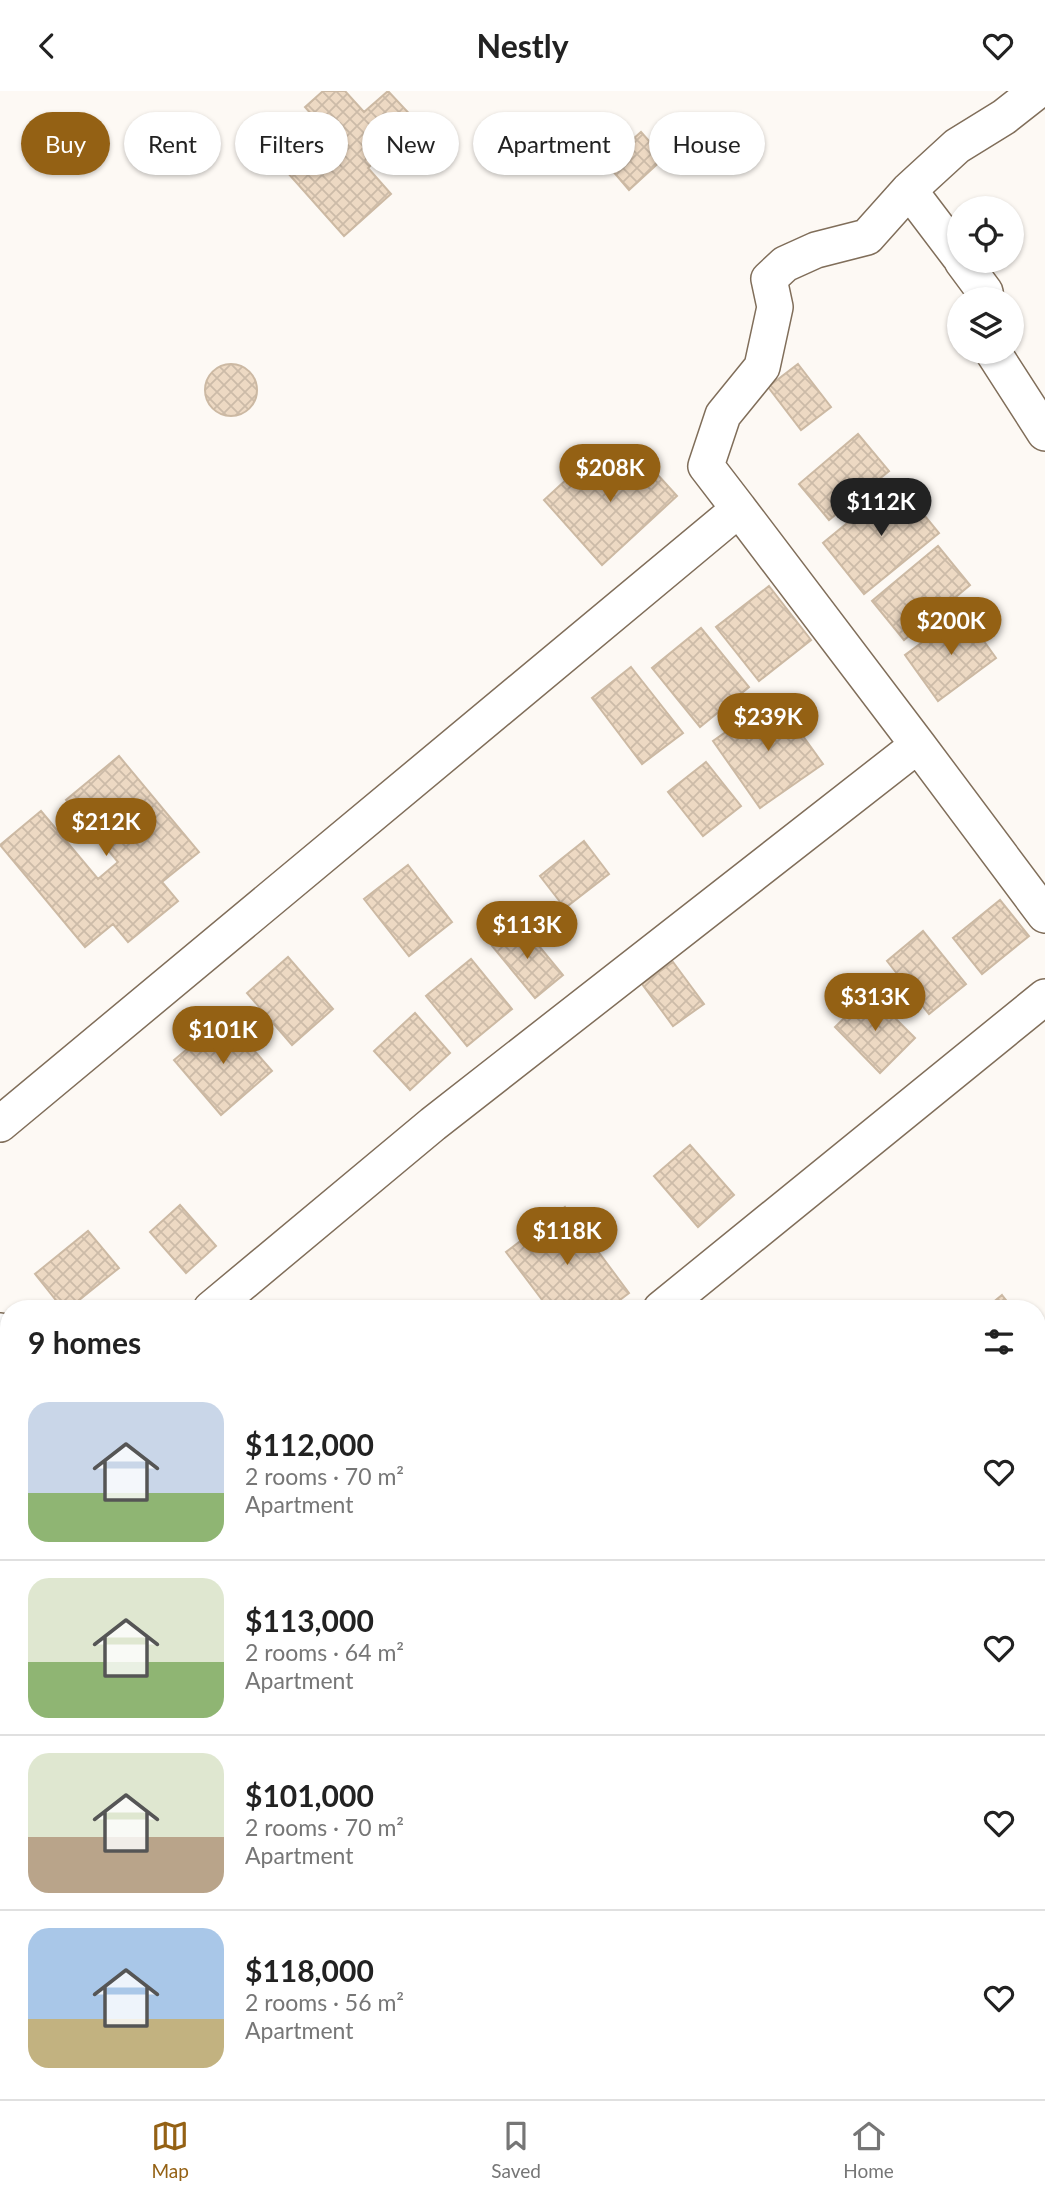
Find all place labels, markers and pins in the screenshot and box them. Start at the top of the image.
pin: $208K [561,445,659,504]
pin: $112K [832,479,930,538]
pin: $200K [902,597,1000,657]
pin: $239K [719,693,817,753]
pin: $212K [57,799,155,858]
pin: $113K [478,901,576,961]
pin: $313K [826,974,924,1033]
pin: $101K [174,1007,272,1066]
pin: $118K [518,1207,616,1267]

